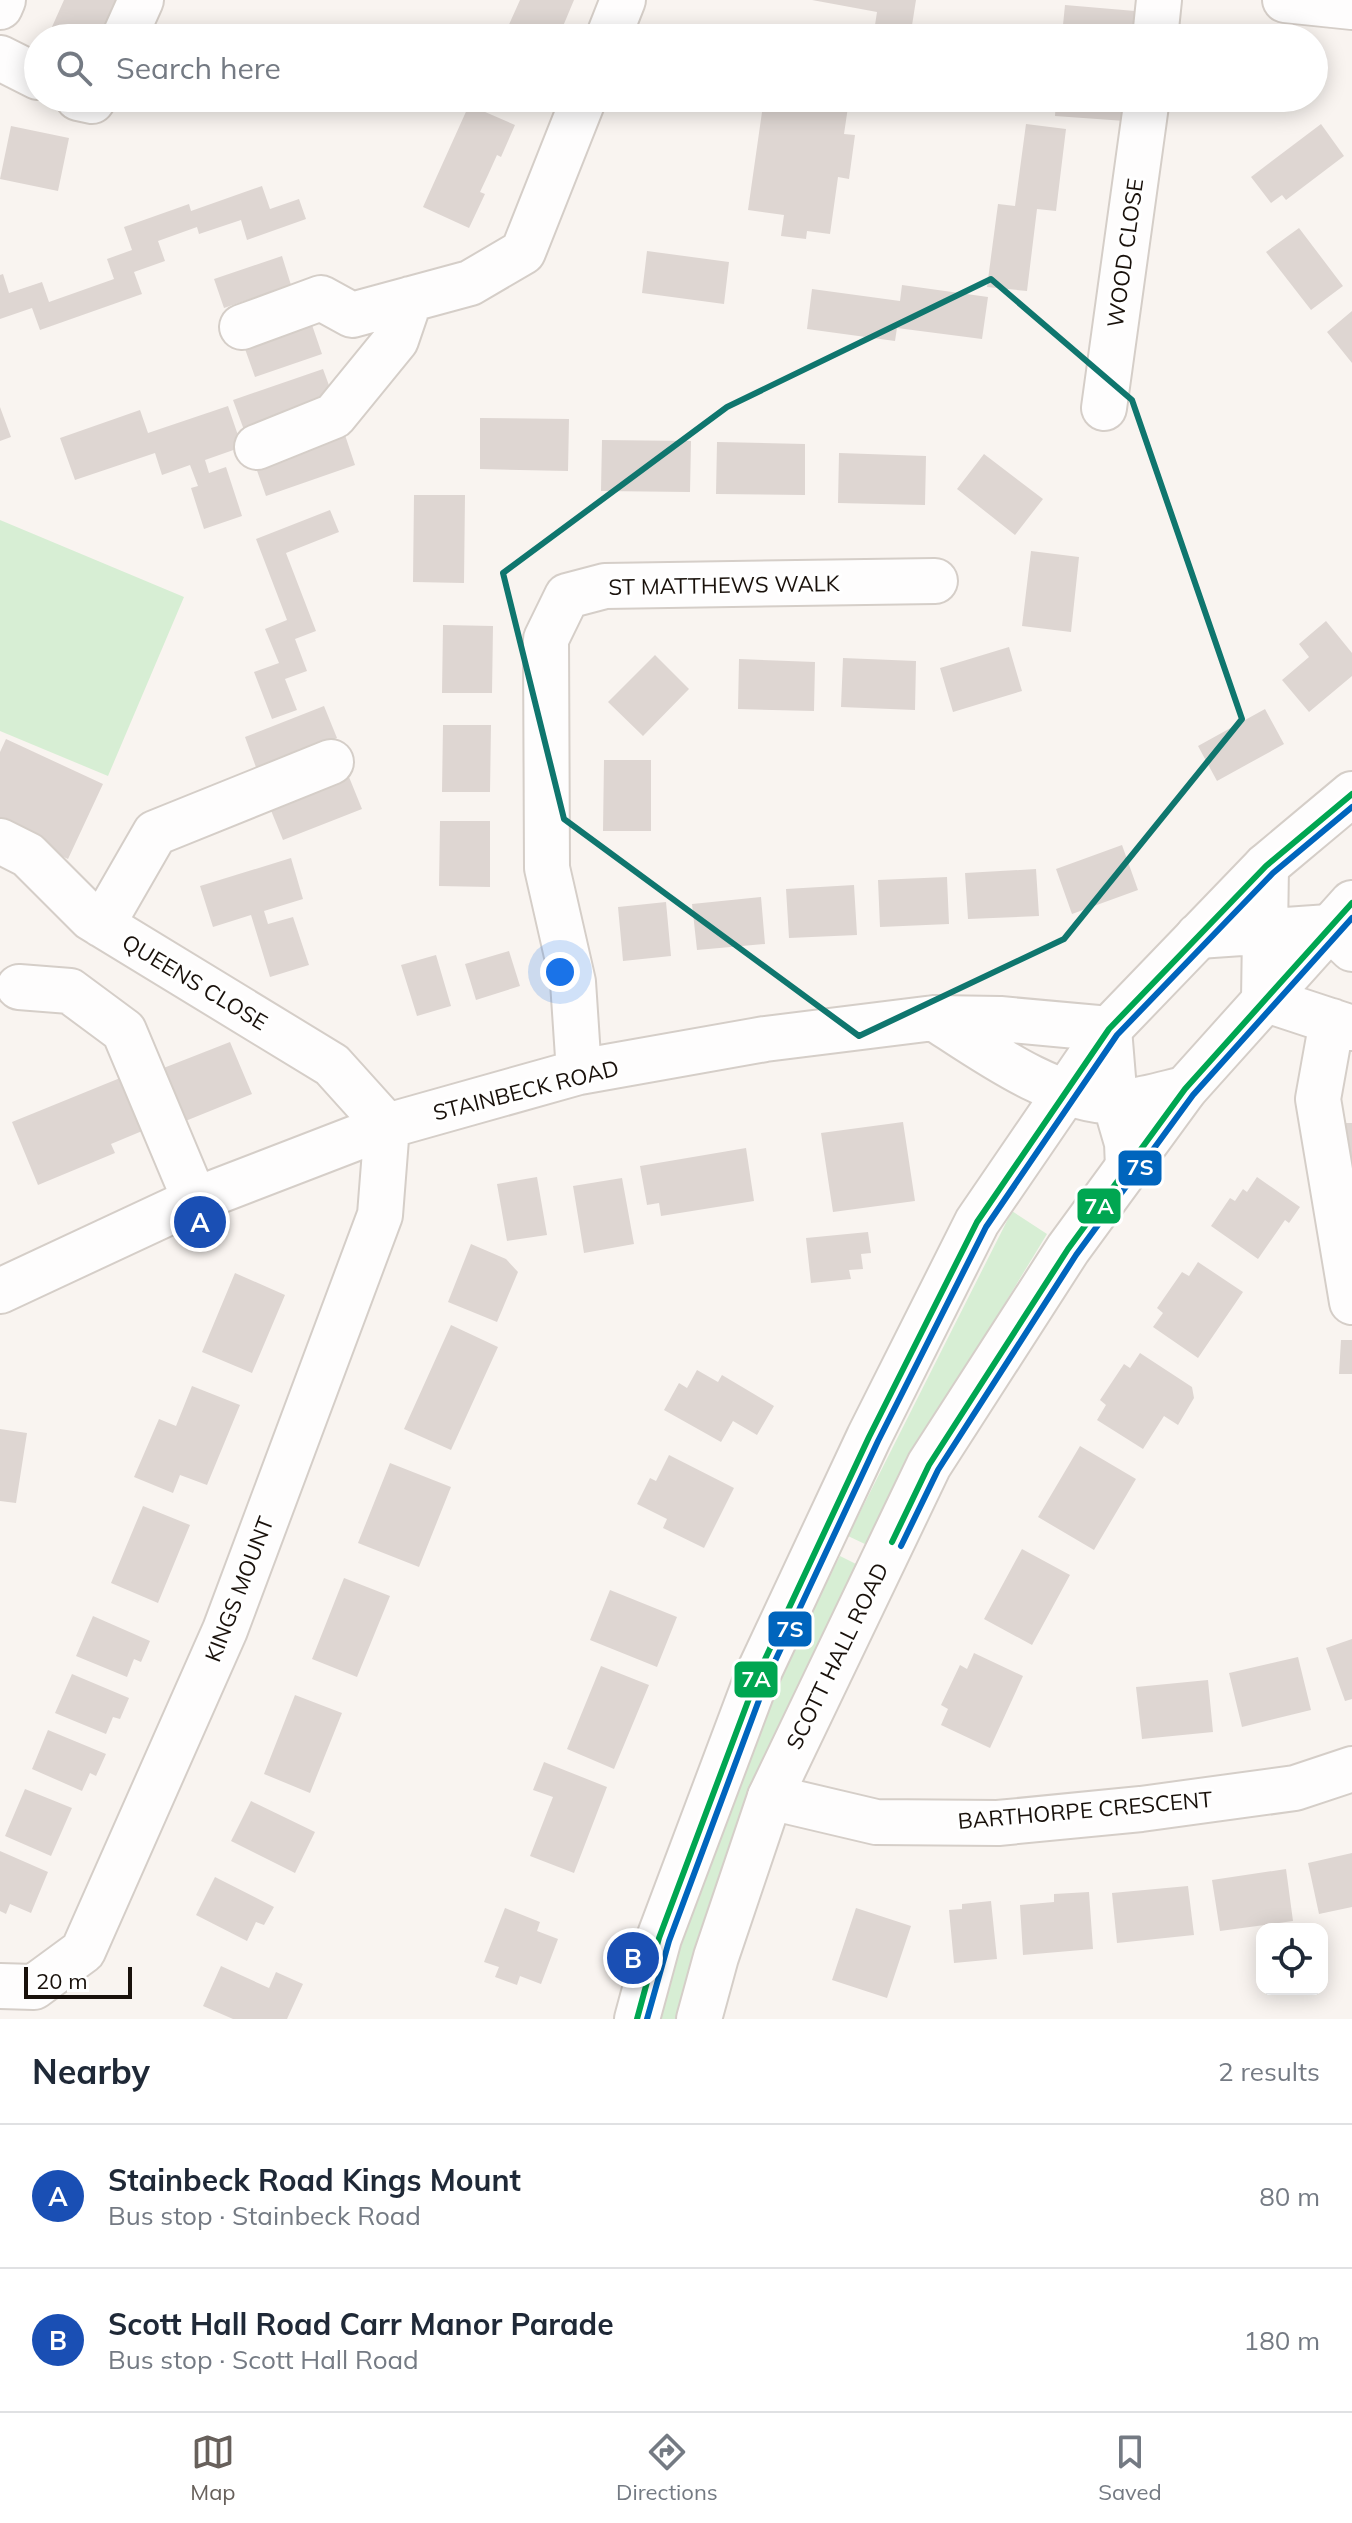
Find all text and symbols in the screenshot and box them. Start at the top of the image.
search box [24,24,1328,112]
icon: search [52,46,96,90]
text: Search here [116,49,281,87]
street label: WOOD CLOSE [1101,177,1149,329]
street label: ST MATTHEWS WALK [608,569,841,601]
street label: QUEENS CLOSE [117,928,273,1036]
your location [540,952,580,992]
street label: STAINBECK ROAD [430,1053,622,1127]
line badge: 7S [1117,1149,1163,1187]
text: 7S [1126,1153,1154,1181]
line badge: 7A [1076,1187,1122,1225]
pin: A [174,1192,226,1252]
text: 7A [1084,1192,1114,1220]
street label: KINGS MOUNT [198,1512,280,1666]
street label: SCOTT HALL ROAD [780,1558,894,1754]
line badge: 7S [767,1610,813,1648]
text: 7S [776,1615,804,1643]
line badge: 7A [733,1660,779,1699]
text: 7A [741,1665,771,1693]
street label: BARTHORPE CRESCENT [957,1785,1213,1835]
map controls [1256,1923,1328,1995]
button: locate [1256,1923,1328,1995]
pin: B [607,1928,659,1988]
scale bar [24,1963,132,1999]
text: 20 m [36,1967,87,1995]
text: Nearby [32,2050,150,2093]
text: 2 results [1218,2055,1320,2088]
text: Stainbeck Road Kings Mount [108,2161,521,2199]
text: A [48,2180,68,2213]
text: 80 m [1259,2180,1320,2213]
text: Bus stop · Stainbeck Road [108,2199,421,2232]
text: Scott Hall Road Carr Manor Parade [108,2305,614,2343]
text: B [49,2324,67,2357]
text: 180 m [1244,2324,1320,2357]
text: Bus stop · Scott Hall Road [108,2343,419,2376]
tab: Map [190,2430,236,2506]
tab: Directions [616,2430,718,2506]
tab: Saved [1098,2430,1162,2506]

